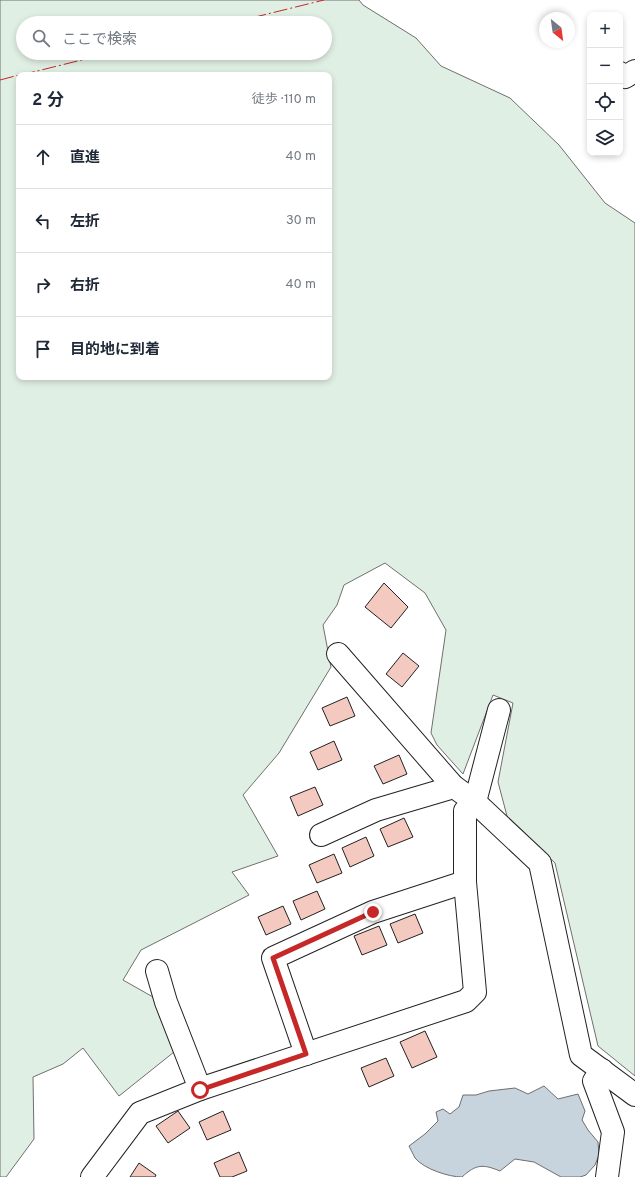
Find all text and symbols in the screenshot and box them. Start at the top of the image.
north arrow [539,12,575,48]
map controls [587,12,623,156]
button: + [587,12,623,48]
search box [16,16,332,60]
icon: search [30,27,52,49]
text: ここで検索 [62,31,137,50]
button: − [587,48,623,84]
button: locate [587,84,623,120]
text: 2 分 [32,90,64,112]
text: 徒歩 · 110 m [252,92,316,108]
button: layers [587,120,623,156]
icon: ahead [32,146,54,168]
text: 直進 [70,149,100,168]
text: 40 m [286,149,316,165]
icon: left [32,210,54,232]
text: 左折 [70,213,100,232]
text: 30 m [286,213,316,229]
icon: right [32,274,54,296]
text: 右折 [70,277,100,296]
text: 40 m [286,277,316,293]
icon: arrive [32,338,54,360]
text: 目的地に到着 [70,341,160,360]
route end [364,903,382,921]
route start [191,1081,209,1099]

